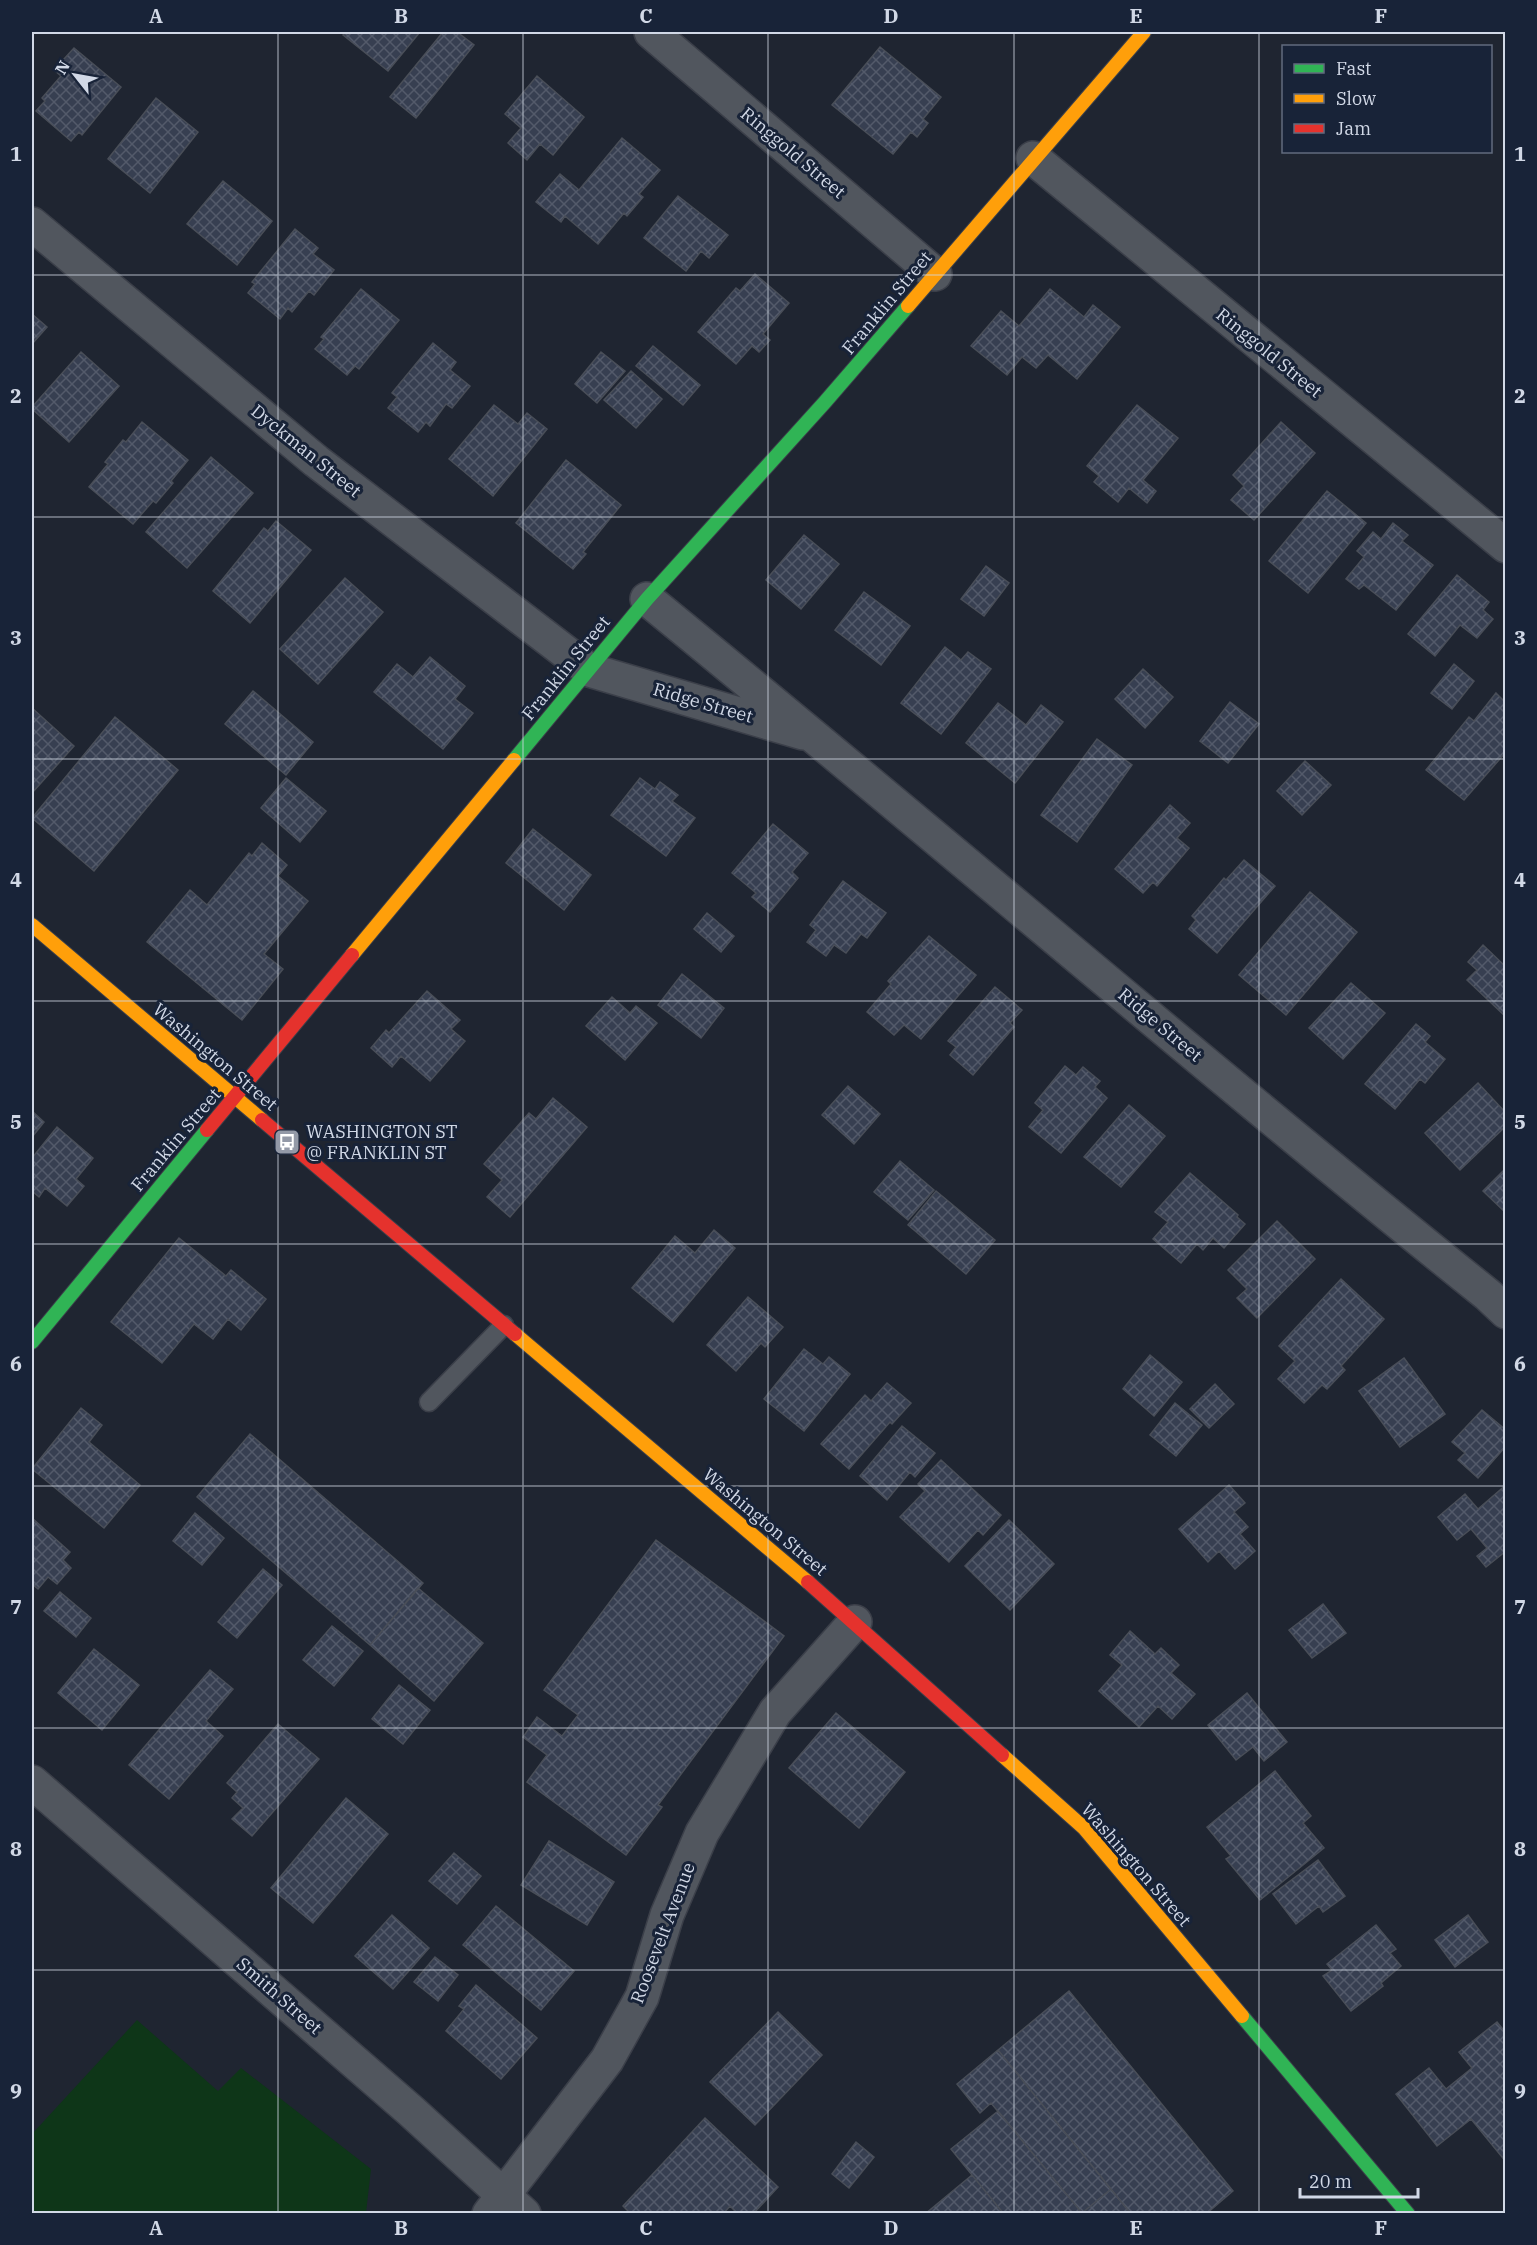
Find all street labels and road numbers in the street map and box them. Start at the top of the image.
street label: Ringgold Street [736,102,851,203]
street label: Franklin Street [837,246,937,359]
street label: Ringgold Street [1212,303,1327,402]
street label: Dyckman Street [247,399,366,502]
street label: Franklin Street [516,611,615,725]
street label: Ridge Street [651,677,756,728]
street label: Ridge Street [1114,983,1207,1066]
street label: Washington Street [148,998,282,1116]
street label: Franklin Street [126,1083,226,1196]
street label: Washington Street [698,1463,832,1581]
street label: Washington Street [1077,1798,1196,1931]
street label: Roosevelt Avenue [625,1859,700,2007]
street label: Smith Street [232,1952,327,2039]

